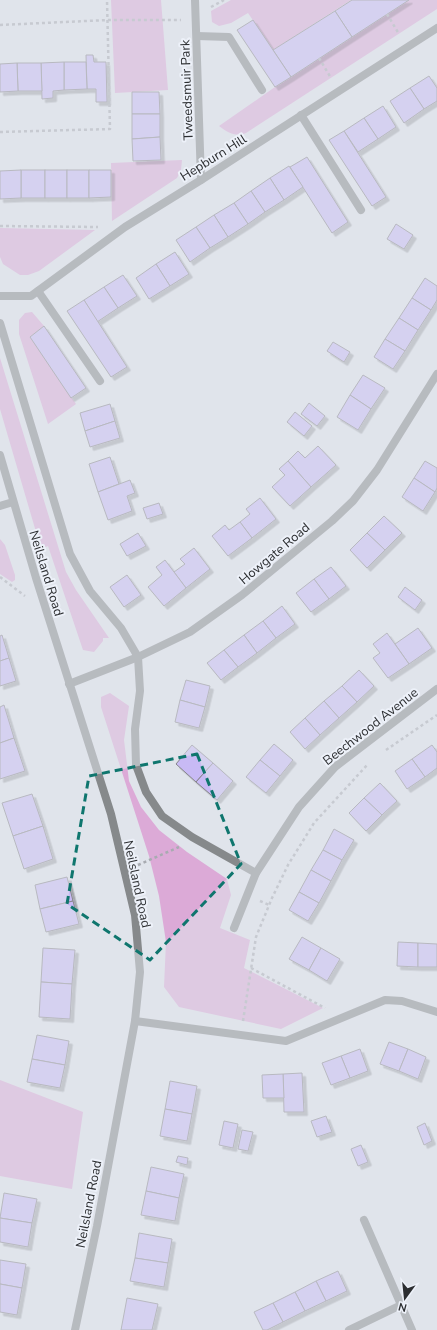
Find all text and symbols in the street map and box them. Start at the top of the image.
street label: Tweedsmuir Park [176,39,198,141]
street label: Hepburn Hill [177,130,250,185]
street label: Howgate Road [235,519,314,589]
street label: Neilsland Road [24,528,68,618]
street label: Beechwood Avenue [319,684,422,770]
street label: Neilsland Road [119,839,155,930]
street label: Neilsland Road [72,1159,106,1250]
north arrow [385,1278,425,1318]
text: N [397,1299,408,1315]

